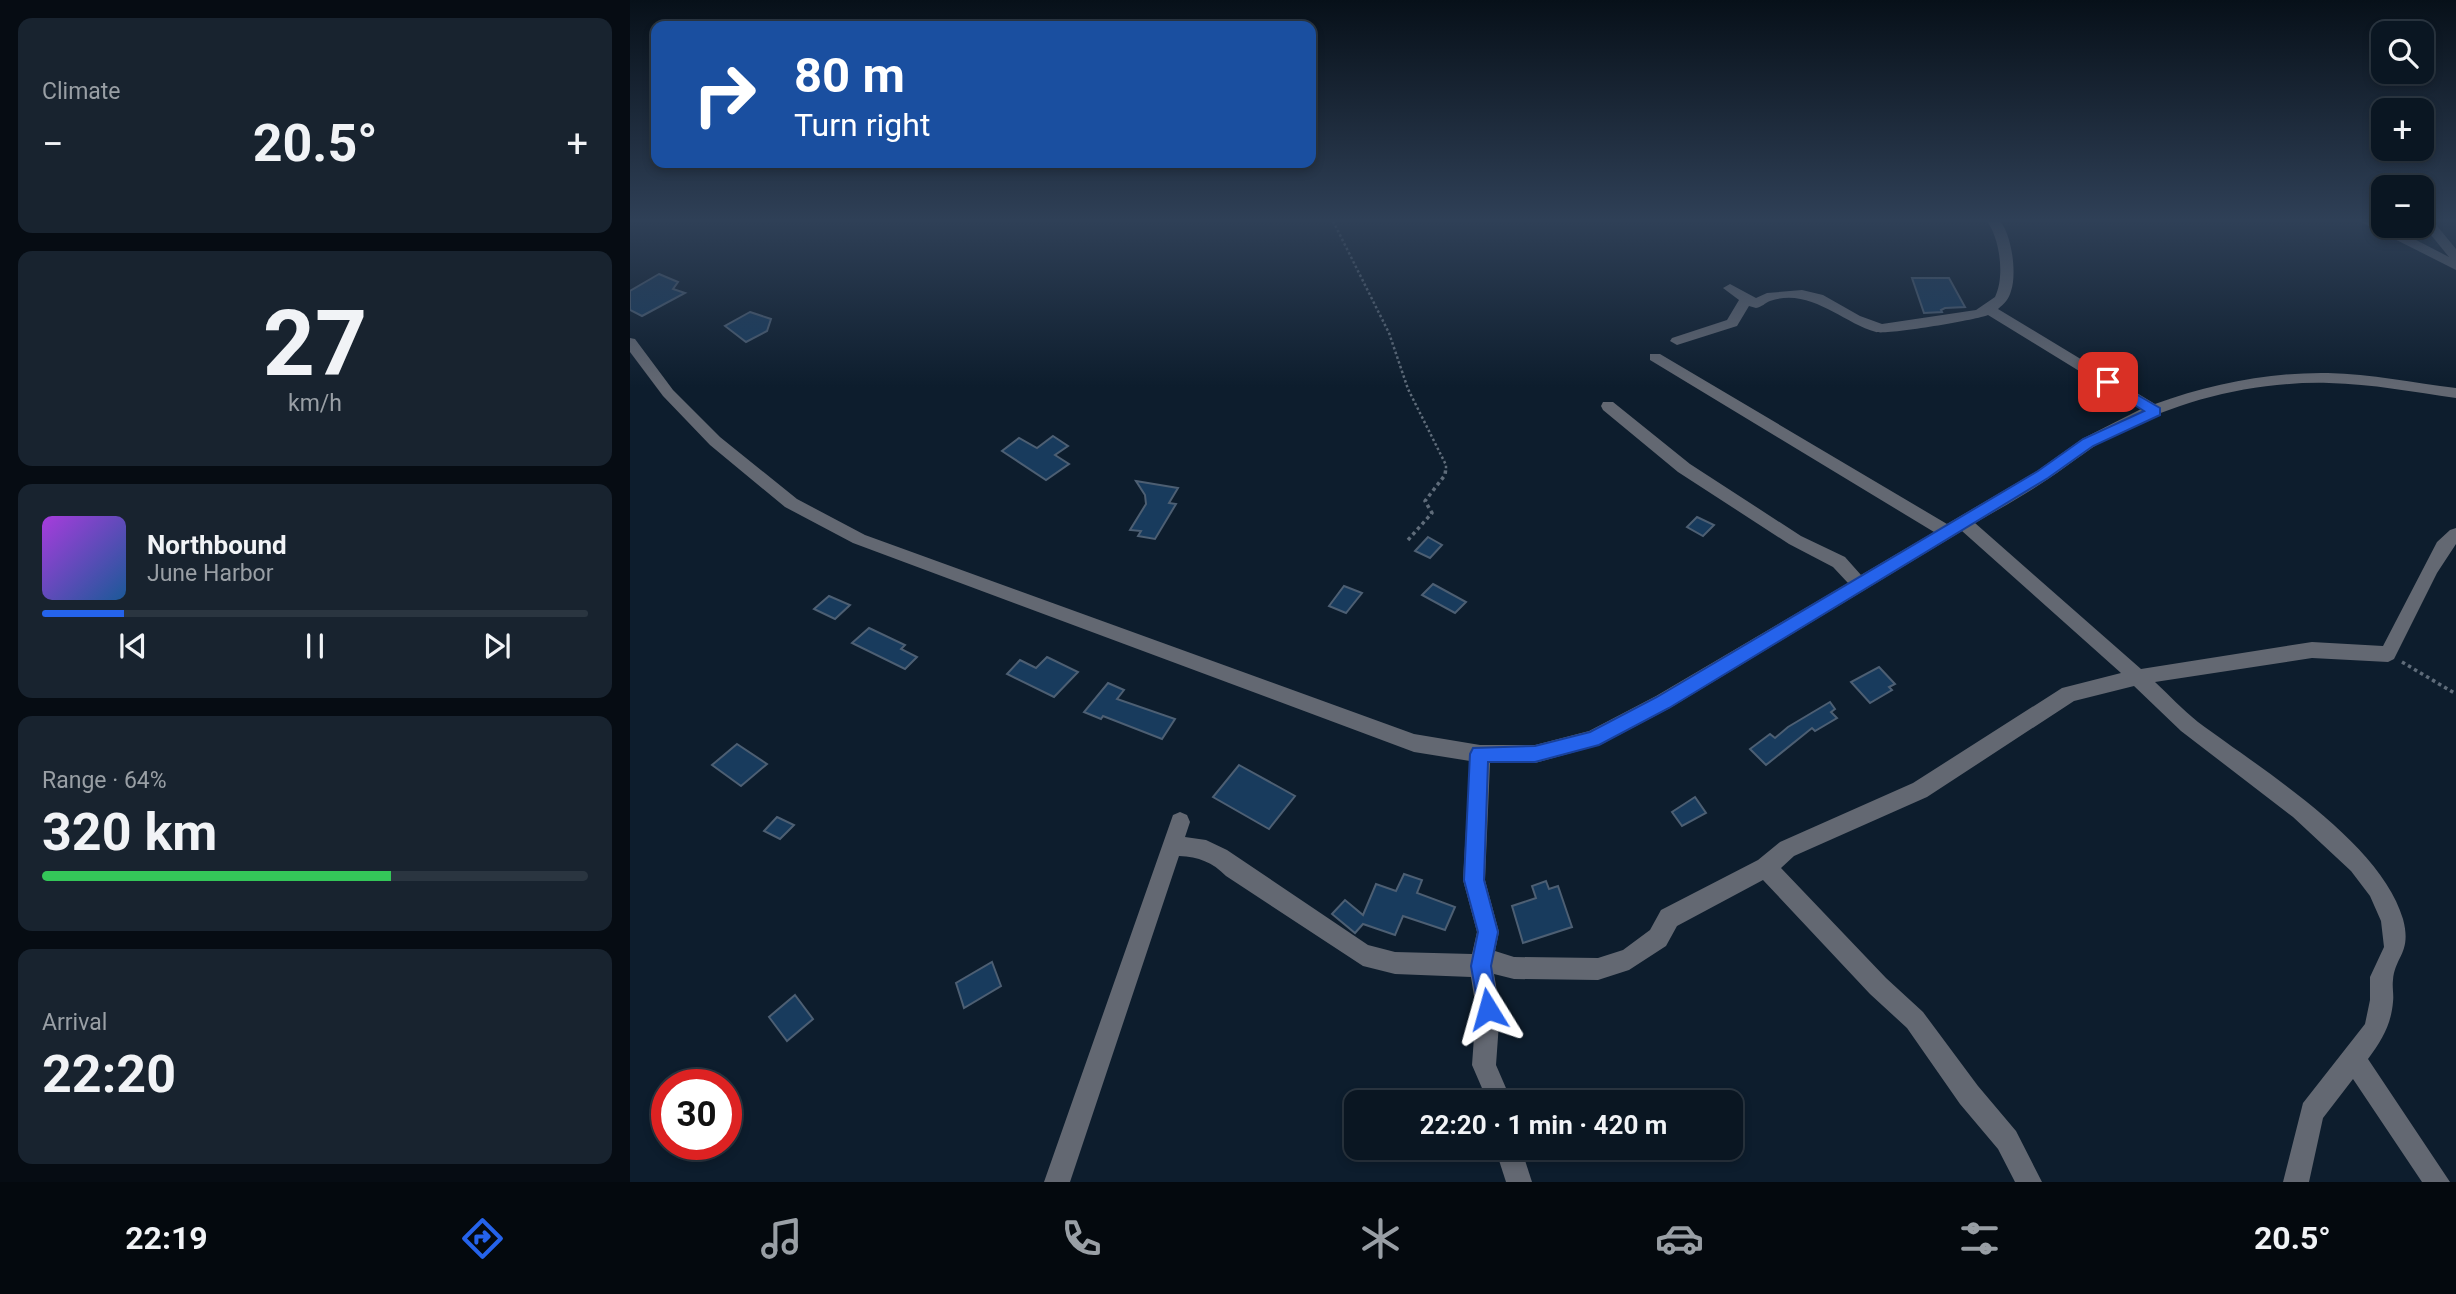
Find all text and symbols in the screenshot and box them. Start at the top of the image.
map controls [2371,21,2434,238]
button: search [2371,21,2434,84]
text: 80 m [794,47,905,104]
icon: right [679,49,770,140]
text: Climate [42,78,121,105]
button: + [2371,98,2434,161]
text: Turn right [794,106,930,144]
text: 20.5° [253,113,378,174]
text: − [42,122,64,166]
text: + [566,122,588,166]
button: − [2371,175,2434,238]
text: 27 [263,291,367,397]
pin [2078,352,2138,412]
icon: arrive [2089,363,2127,401]
text: km/h [288,390,342,417]
text: Northbound [147,530,287,560]
text: June Harbor [147,560,274,587]
icon: previous [114,627,152,665]
icon: pause [296,627,334,665]
icon: next [478,627,516,665]
text: Range · 64% [42,767,167,794]
text: 320 km [42,802,217,863]
position arrow [1451,972,1525,1046]
text: Arrival [42,1009,107,1036]
text: 22:20 [42,1044,176,1105]
speed limit sign: 30 [651,1069,742,1160]
text: 22:20 · 1 min · 420 m [1420,1110,1667,1140]
icon: directions [458,1214,507,1263]
icon: music [757,1214,806,1263]
icon: phone [1057,1214,1106,1263]
icon: climate [1356,1214,1405,1263]
icon: car [1655,1214,1704,1263]
icon: filters [1955,1214,2004,1263]
text: 22:19 [125,1219,208,1257]
text: 20.5° [2254,1219,2331,1257]

